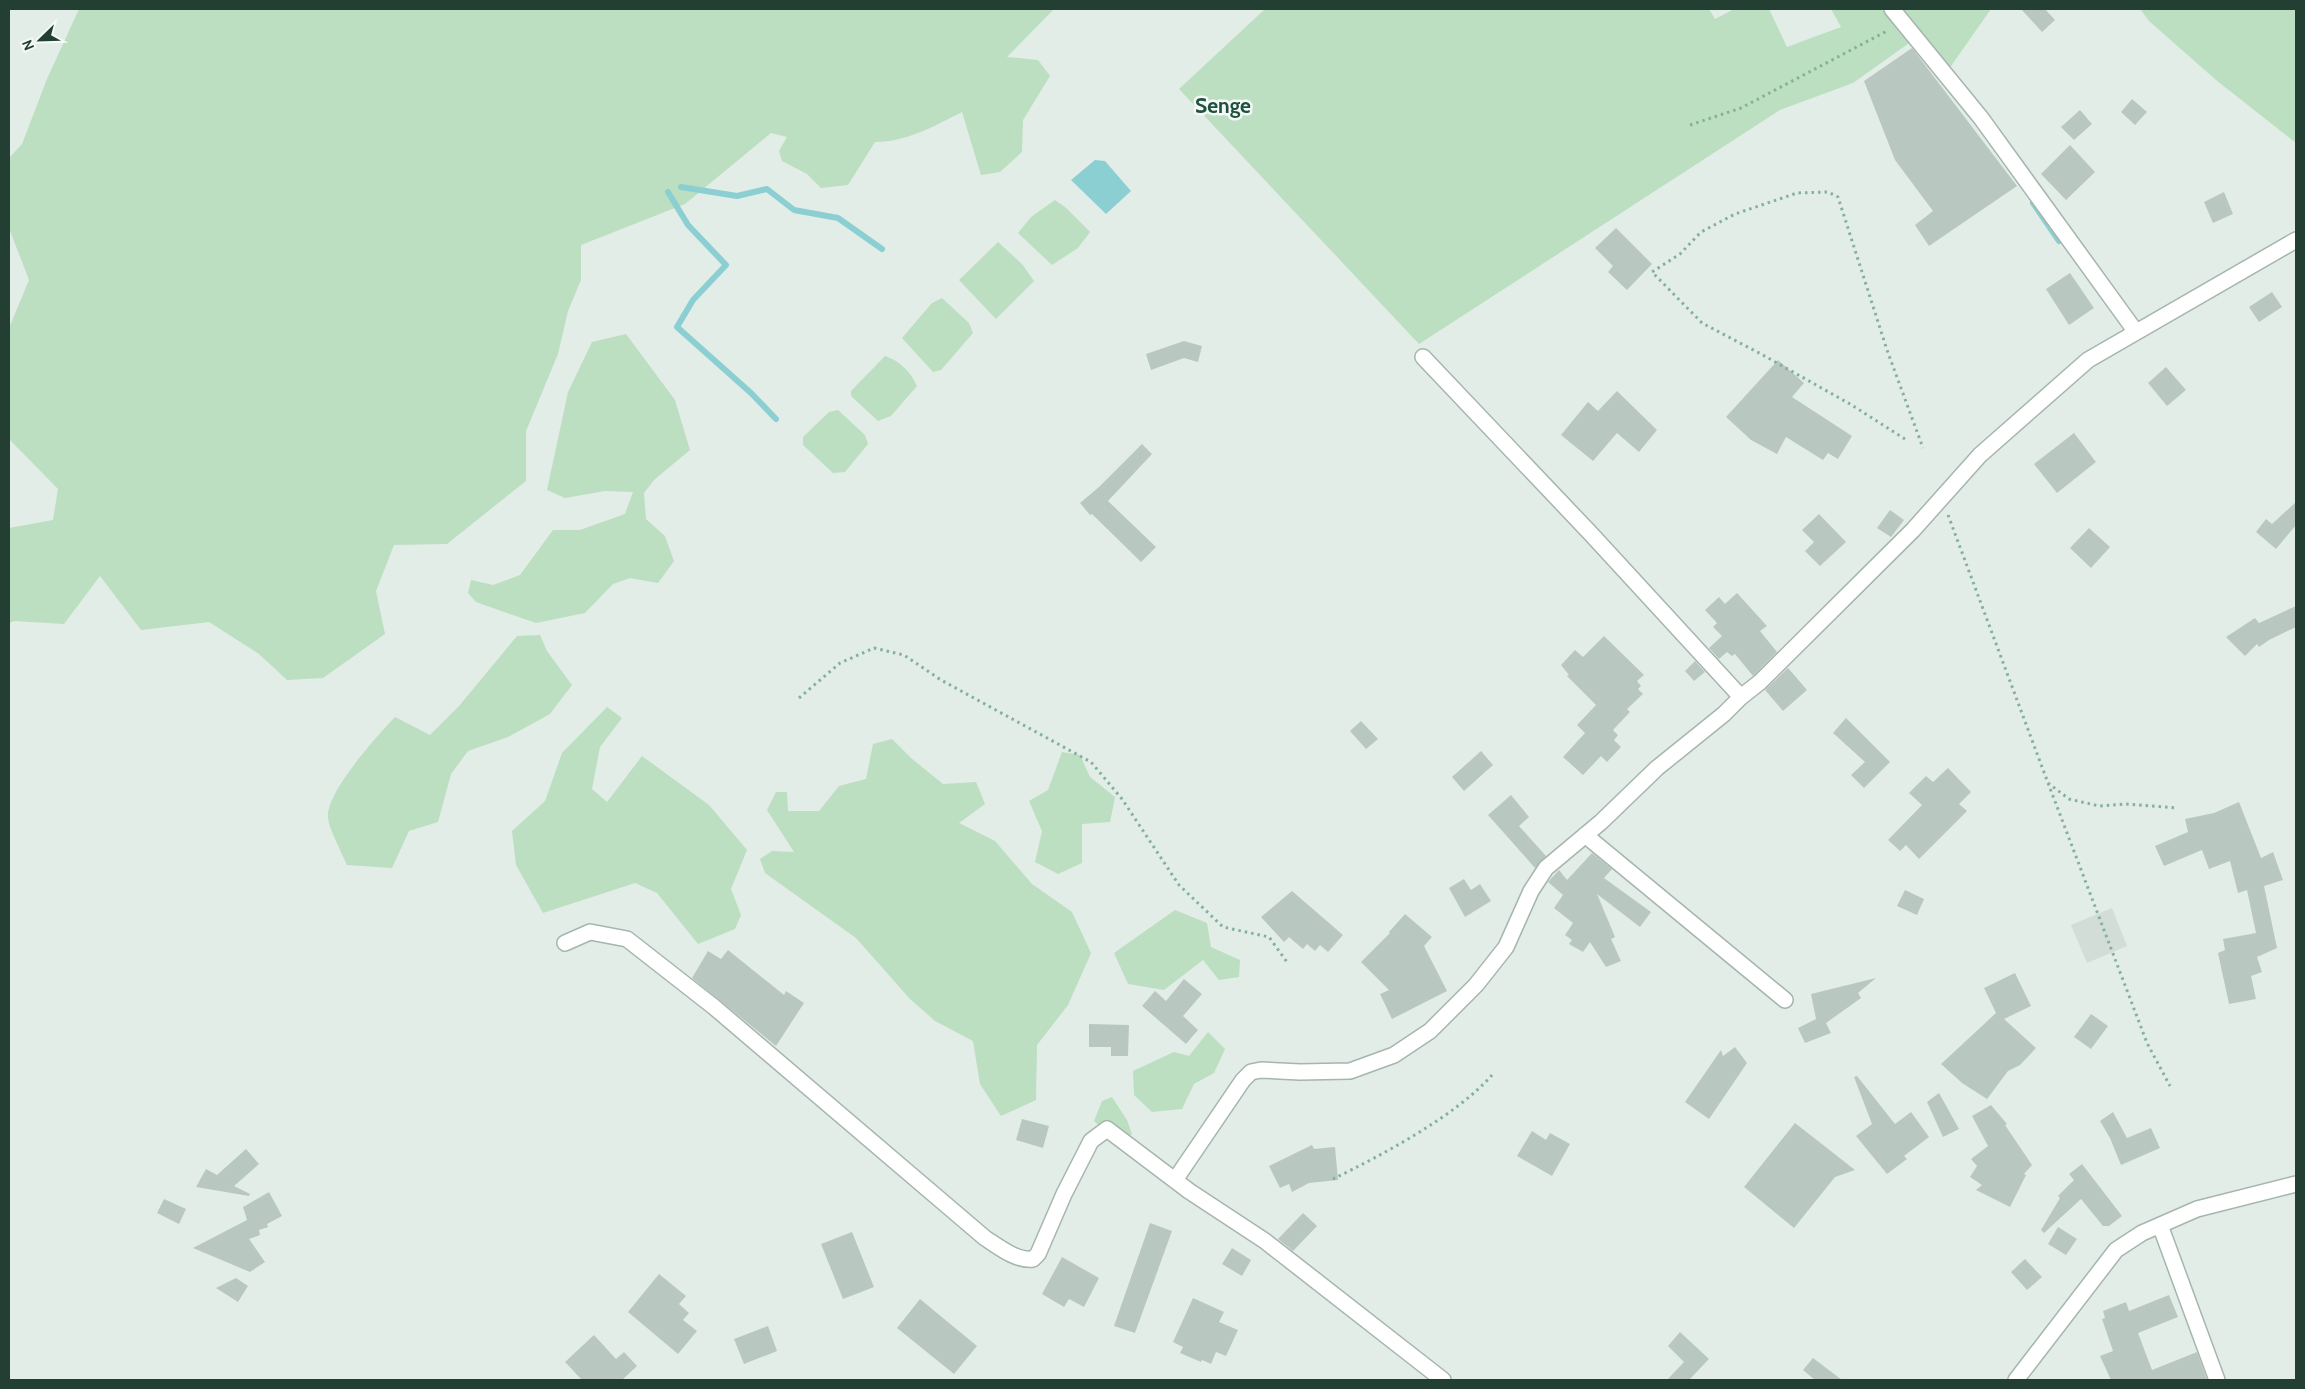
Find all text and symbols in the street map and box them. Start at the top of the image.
north arrow [15,15,65,65]
text: N [18,37,38,53]
district label: Senge [1195,93,1251,118]

